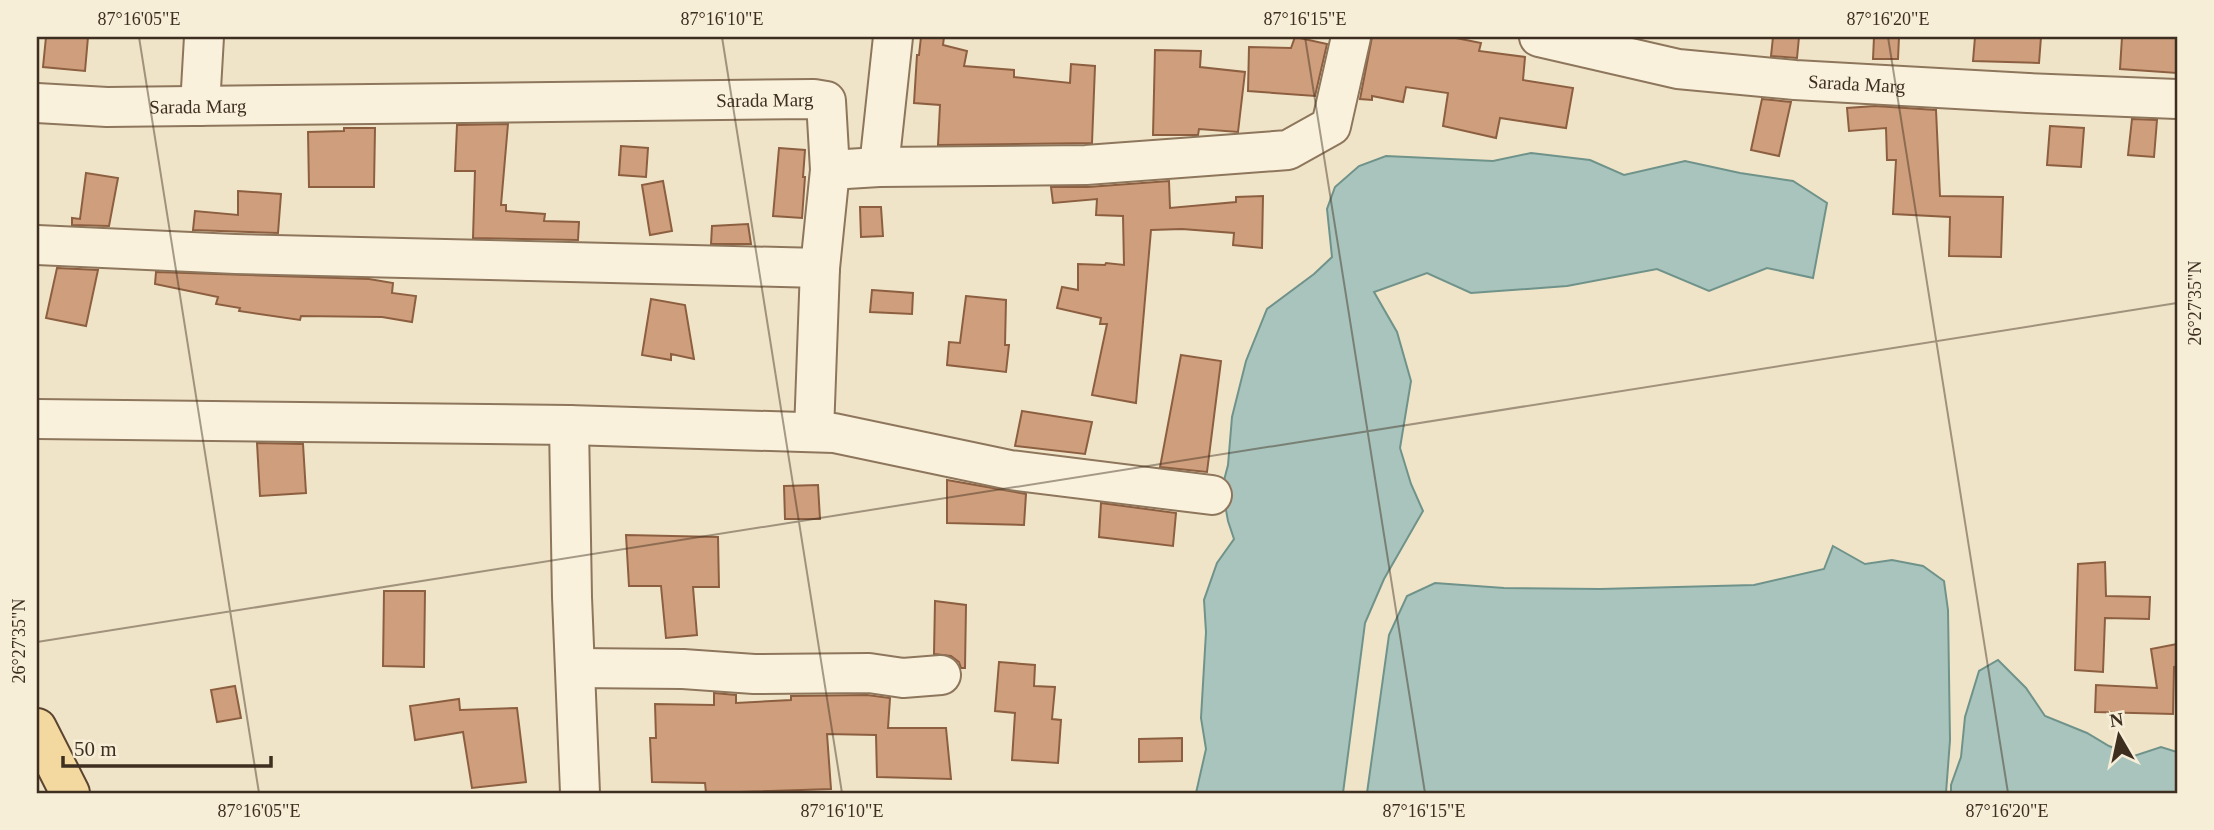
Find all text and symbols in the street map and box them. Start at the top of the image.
text: 87°16'05"E [98,9,180,29]
text: 87°16'10"E [681,9,763,29]
text: 87°16'15"E [1264,9,1346,29]
text: 87°16'20"E [1847,9,1929,29]
street label: Sarada Marg [1808,71,1906,97]
street label: Sarada Marg [716,89,814,111]
street label: Sarada Marg [149,95,247,118]
text: 26°27'35"N [2185,261,2205,345]
text: 26°27'35"N [9,599,29,683]
north arrow [2084,700,2154,770]
text: N [2108,708,2125,731]
scale bar [63,725,271,769]
text: 50 m [74,737,117,761]
text: 87°16'05"E [218,801,300,821]
text: 87°16'10"E [801,801,883,821]
text: 87°16'15"E [1383,801,1465,821]
text: 87°16'20"E [1966,801,2048,821]

